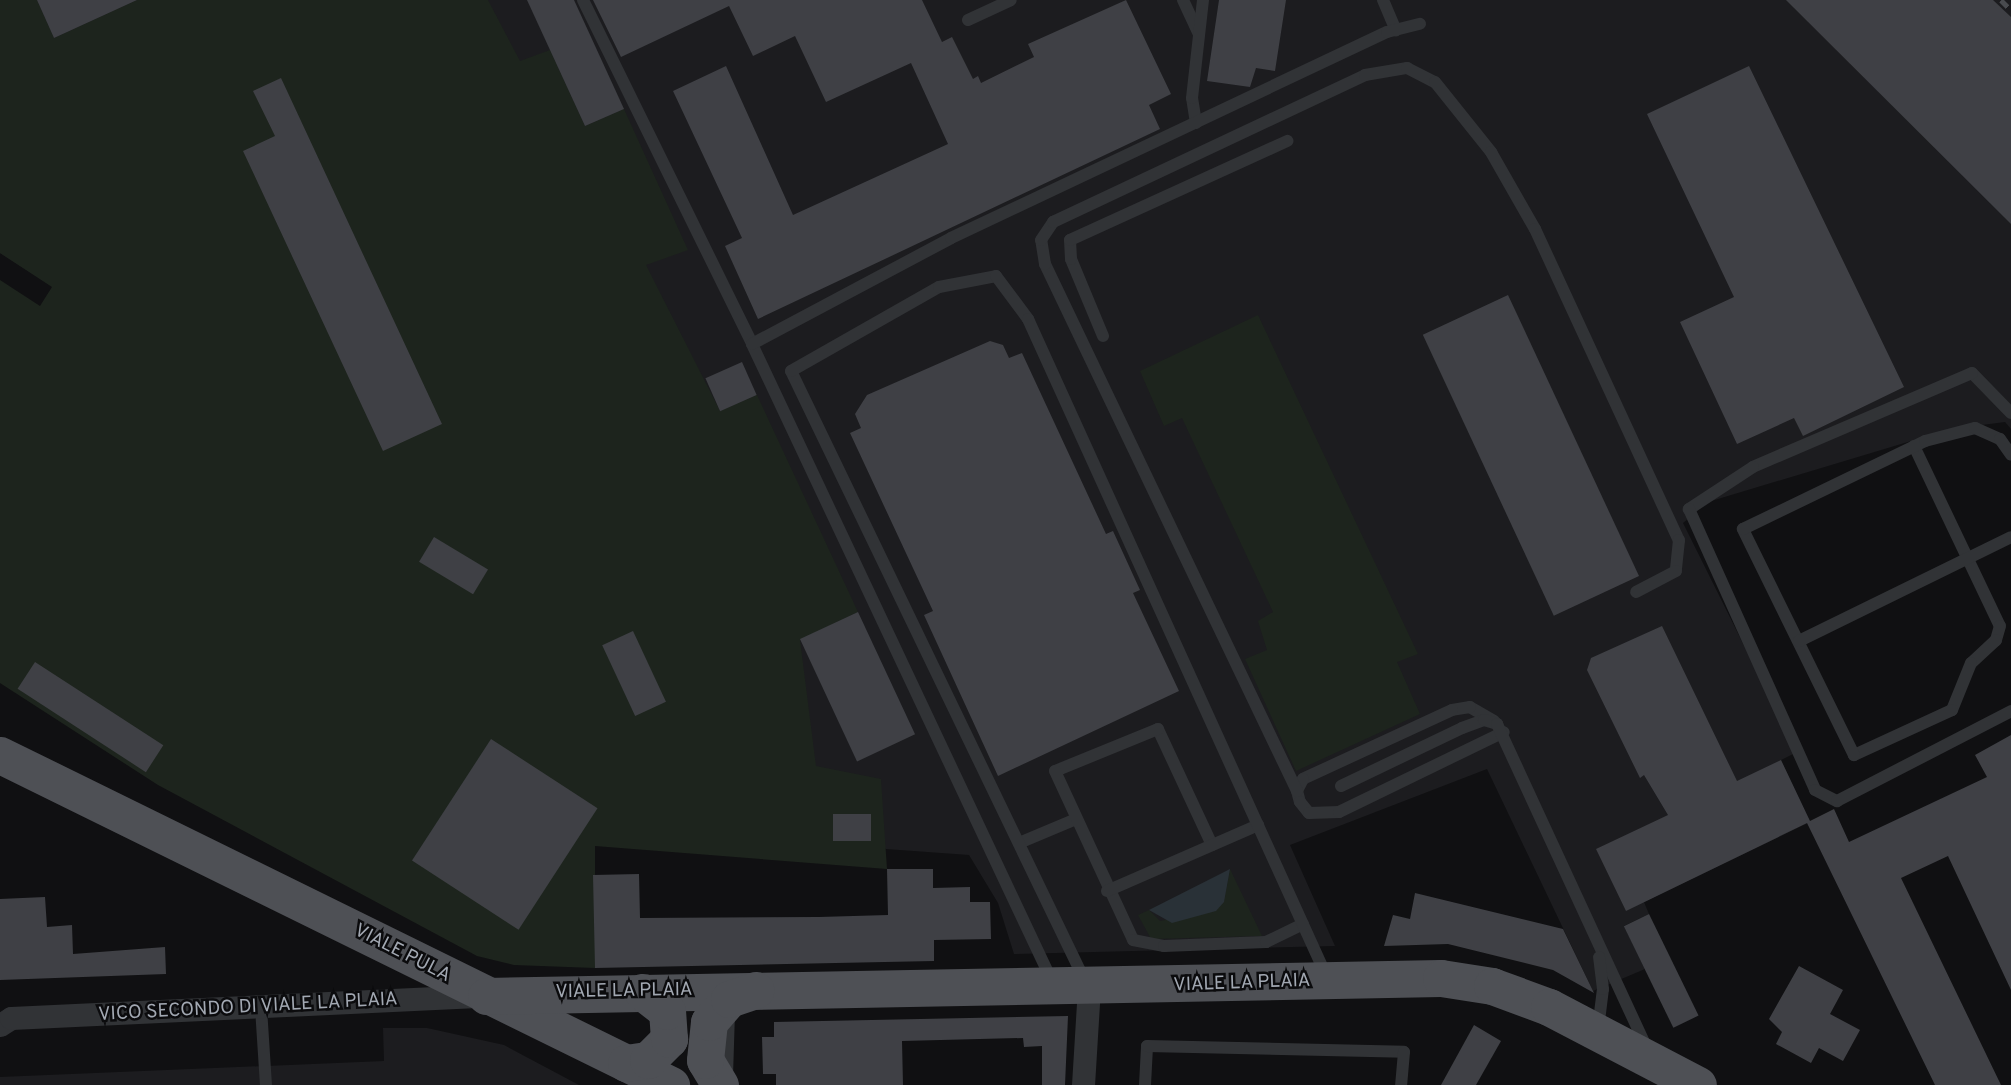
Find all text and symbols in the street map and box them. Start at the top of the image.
street label: VIALE PULA [350,920,454,988]
street label: VIALE LA PLAIA [1173,970,1311,998]
street label: VIALE LA PLAIA [555,979,693,1005]
street label: VICO SECONDO DI VIALE LA PLAIA [97,989,399,1027]

